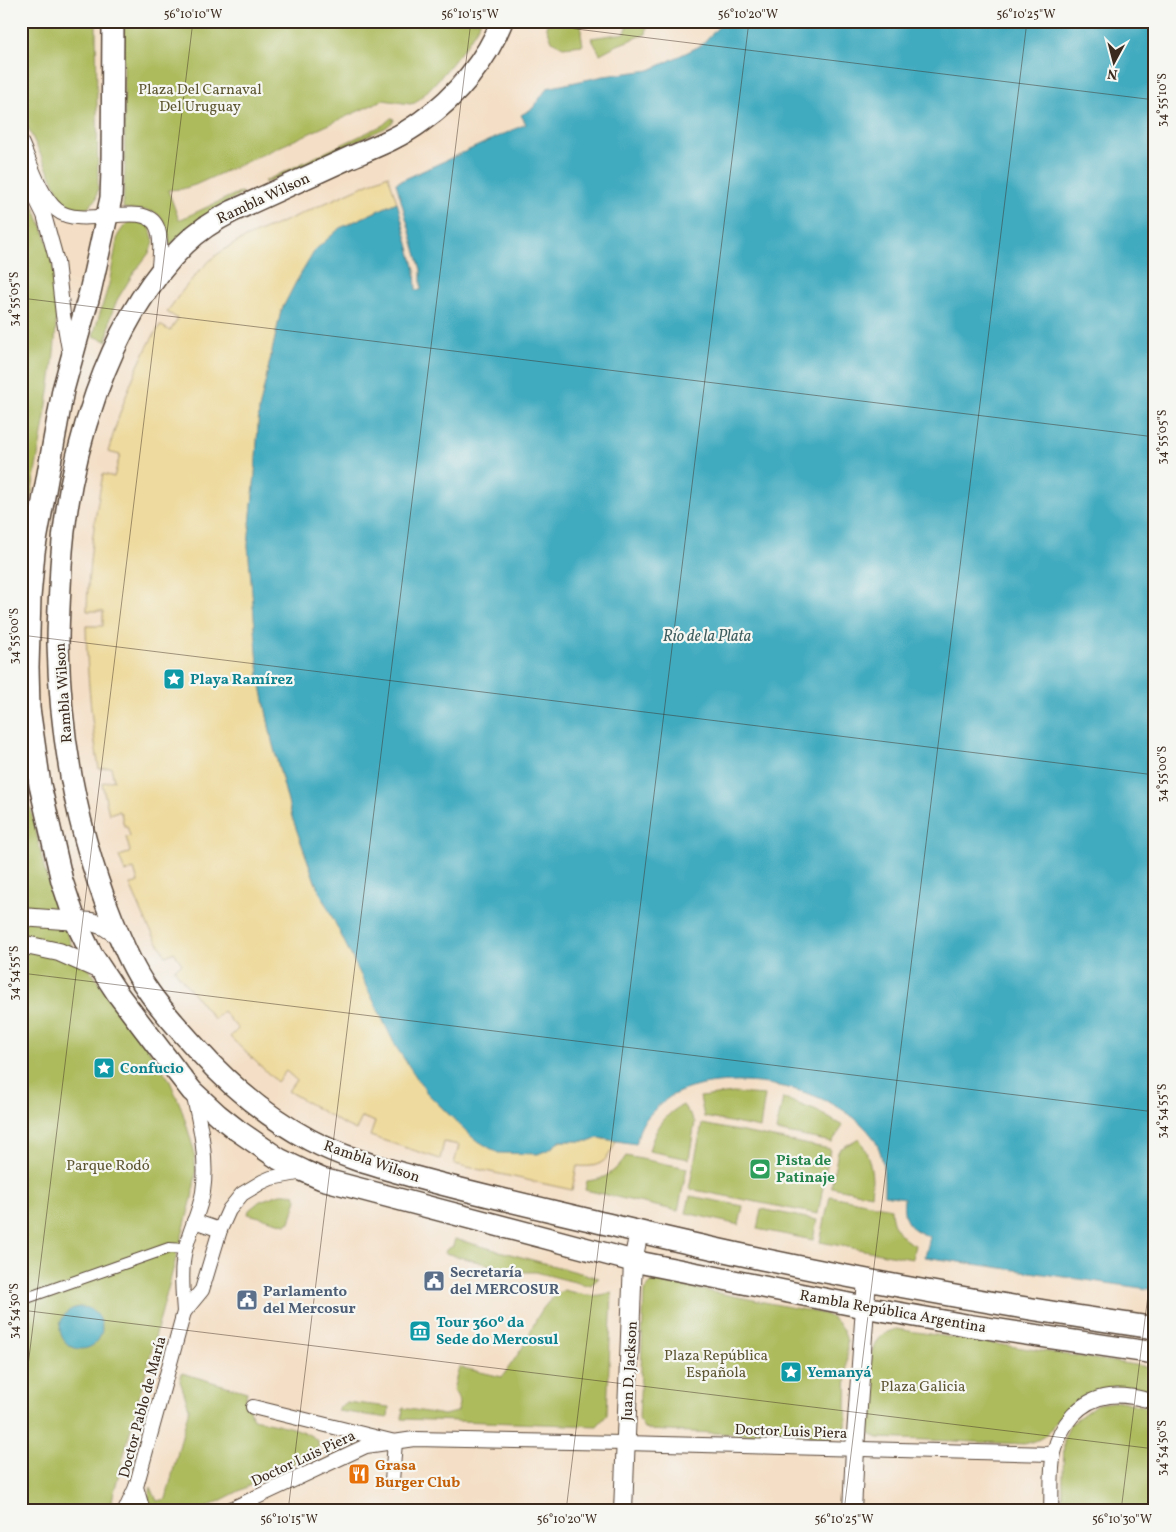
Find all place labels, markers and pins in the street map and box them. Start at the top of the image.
place icon: Playa Ramírez [162,667,186,691]
place label: Playa Ramírez [190,670,293,691]
place icon: Confucio [92,1056,116,1080]
place label: Confucio [120,1059,184,1080]
place label: Pista de Patinaje [776,1151,835,1189]
sports icon: Pista de Patinaje [748,1157,772,1181]
place label: Secretaría del MERCOSUR [450,1263,560,1301]
public building icon: Secretaría del MERCOSUR [422,1269,446,1293]
place label: Parlamento del Mercosur [263,1282,356,1320]
public building icon: Parlamento del Mercosur [235,1288,259,1312]
place label: Tour 360º da Sede do Mercosul [436,1313,558,1351]
museum icon: Tour 360º da Sede do Mercosul [408,1319,432,1343]
place icon: Yemanyá [779,1360,803,1384]
place label: Yemanyá [807,1363,871,1384]
place label: Grasa Burger Club [375,1456,460,1494]
restaurant icon: Grasa Burger Club [347,1462,371,1486]

